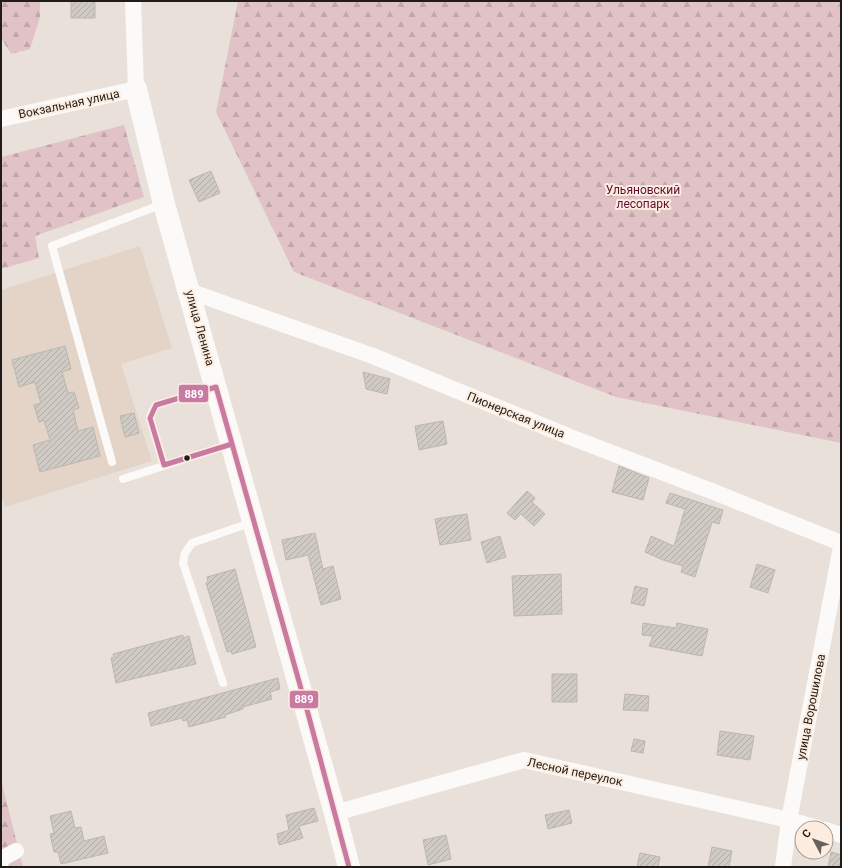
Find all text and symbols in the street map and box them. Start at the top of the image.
street label: Вокзальная улица [17,86,121,122]
park label: Ульяновский лесопарк [606,183,680,211]
street label: улица Ленина [183,289,217,367]
line badge: 889 [178,384,209,403]
text: 889 [185,388,203,401]
street label: Пионерская улица [465,389,567,441]
unlabelled marker [182,453,192,463]
street label: улица Ворошилова [794,653,828,761]
line badge: 889 [289,690,319,709]
text: 889 [295,693,313,706]
street label: Лесной переулок [526,755,624,789]
north arrow [794,820,834,860]
text: С [800,827,814,841]

